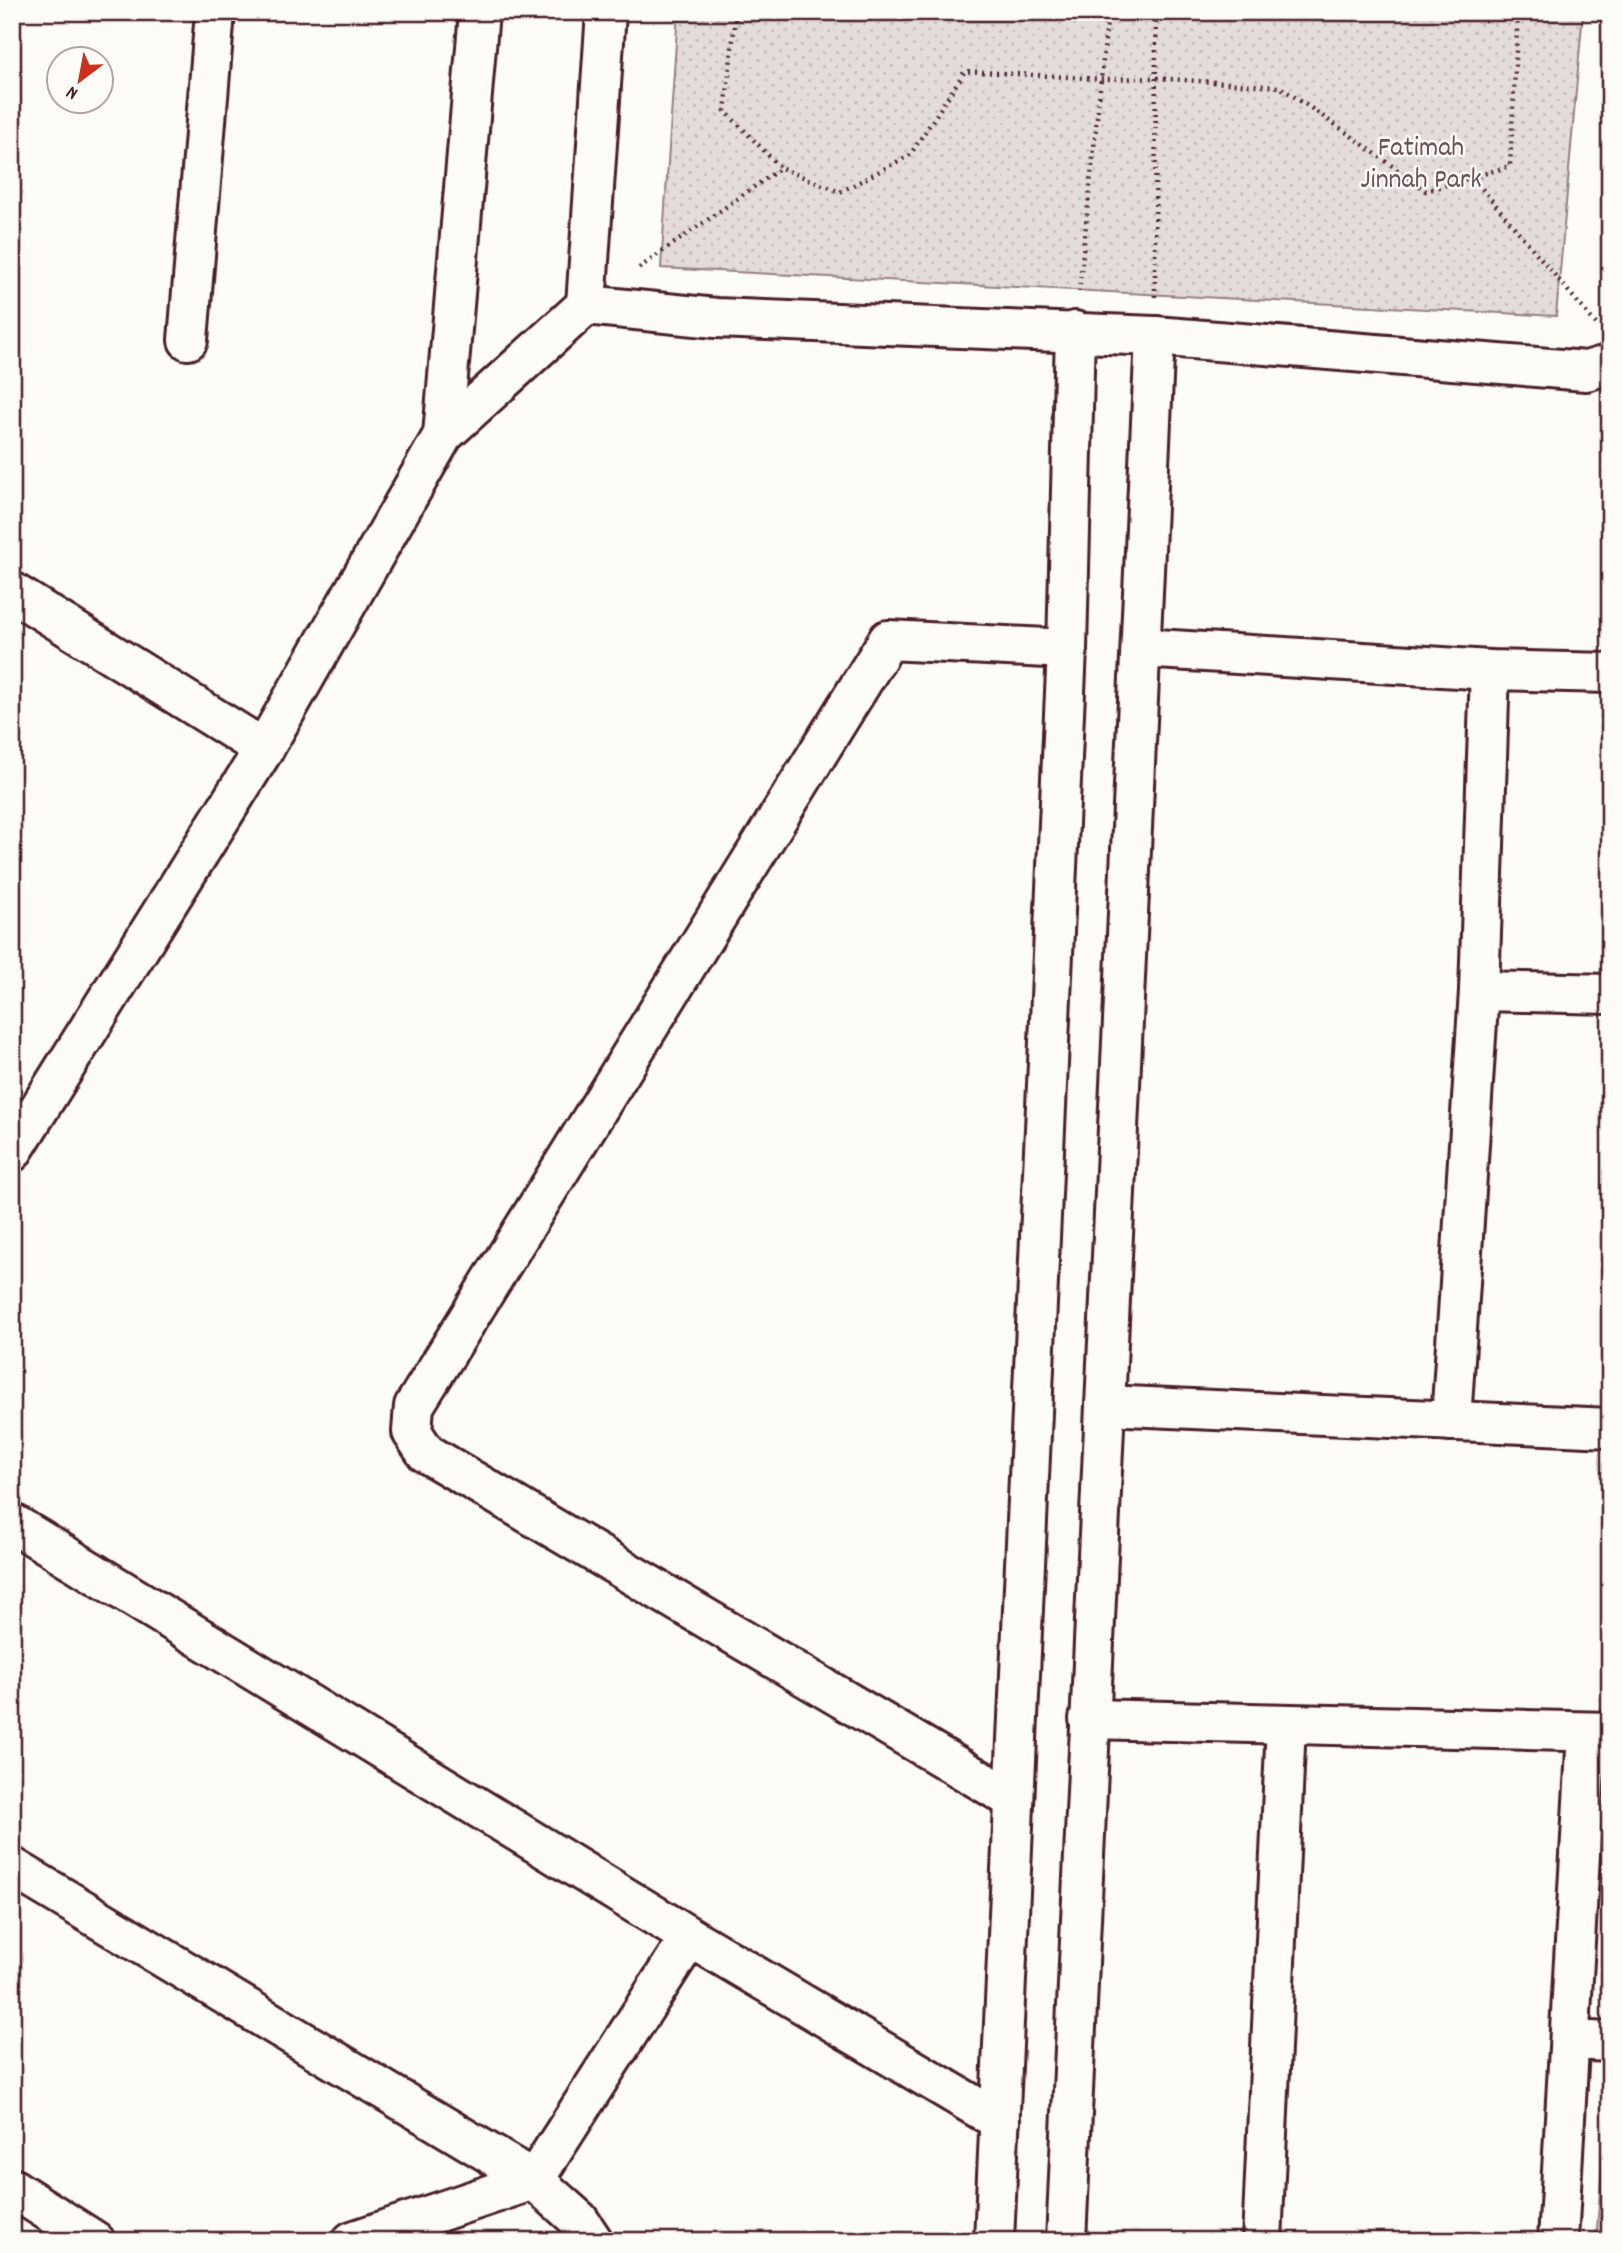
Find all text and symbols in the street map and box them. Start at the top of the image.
north arrow [46,46,116,116]
text: N [62,78,84,105]
park label: Fatimah Jinnah Park [1360,130,1482,202]

